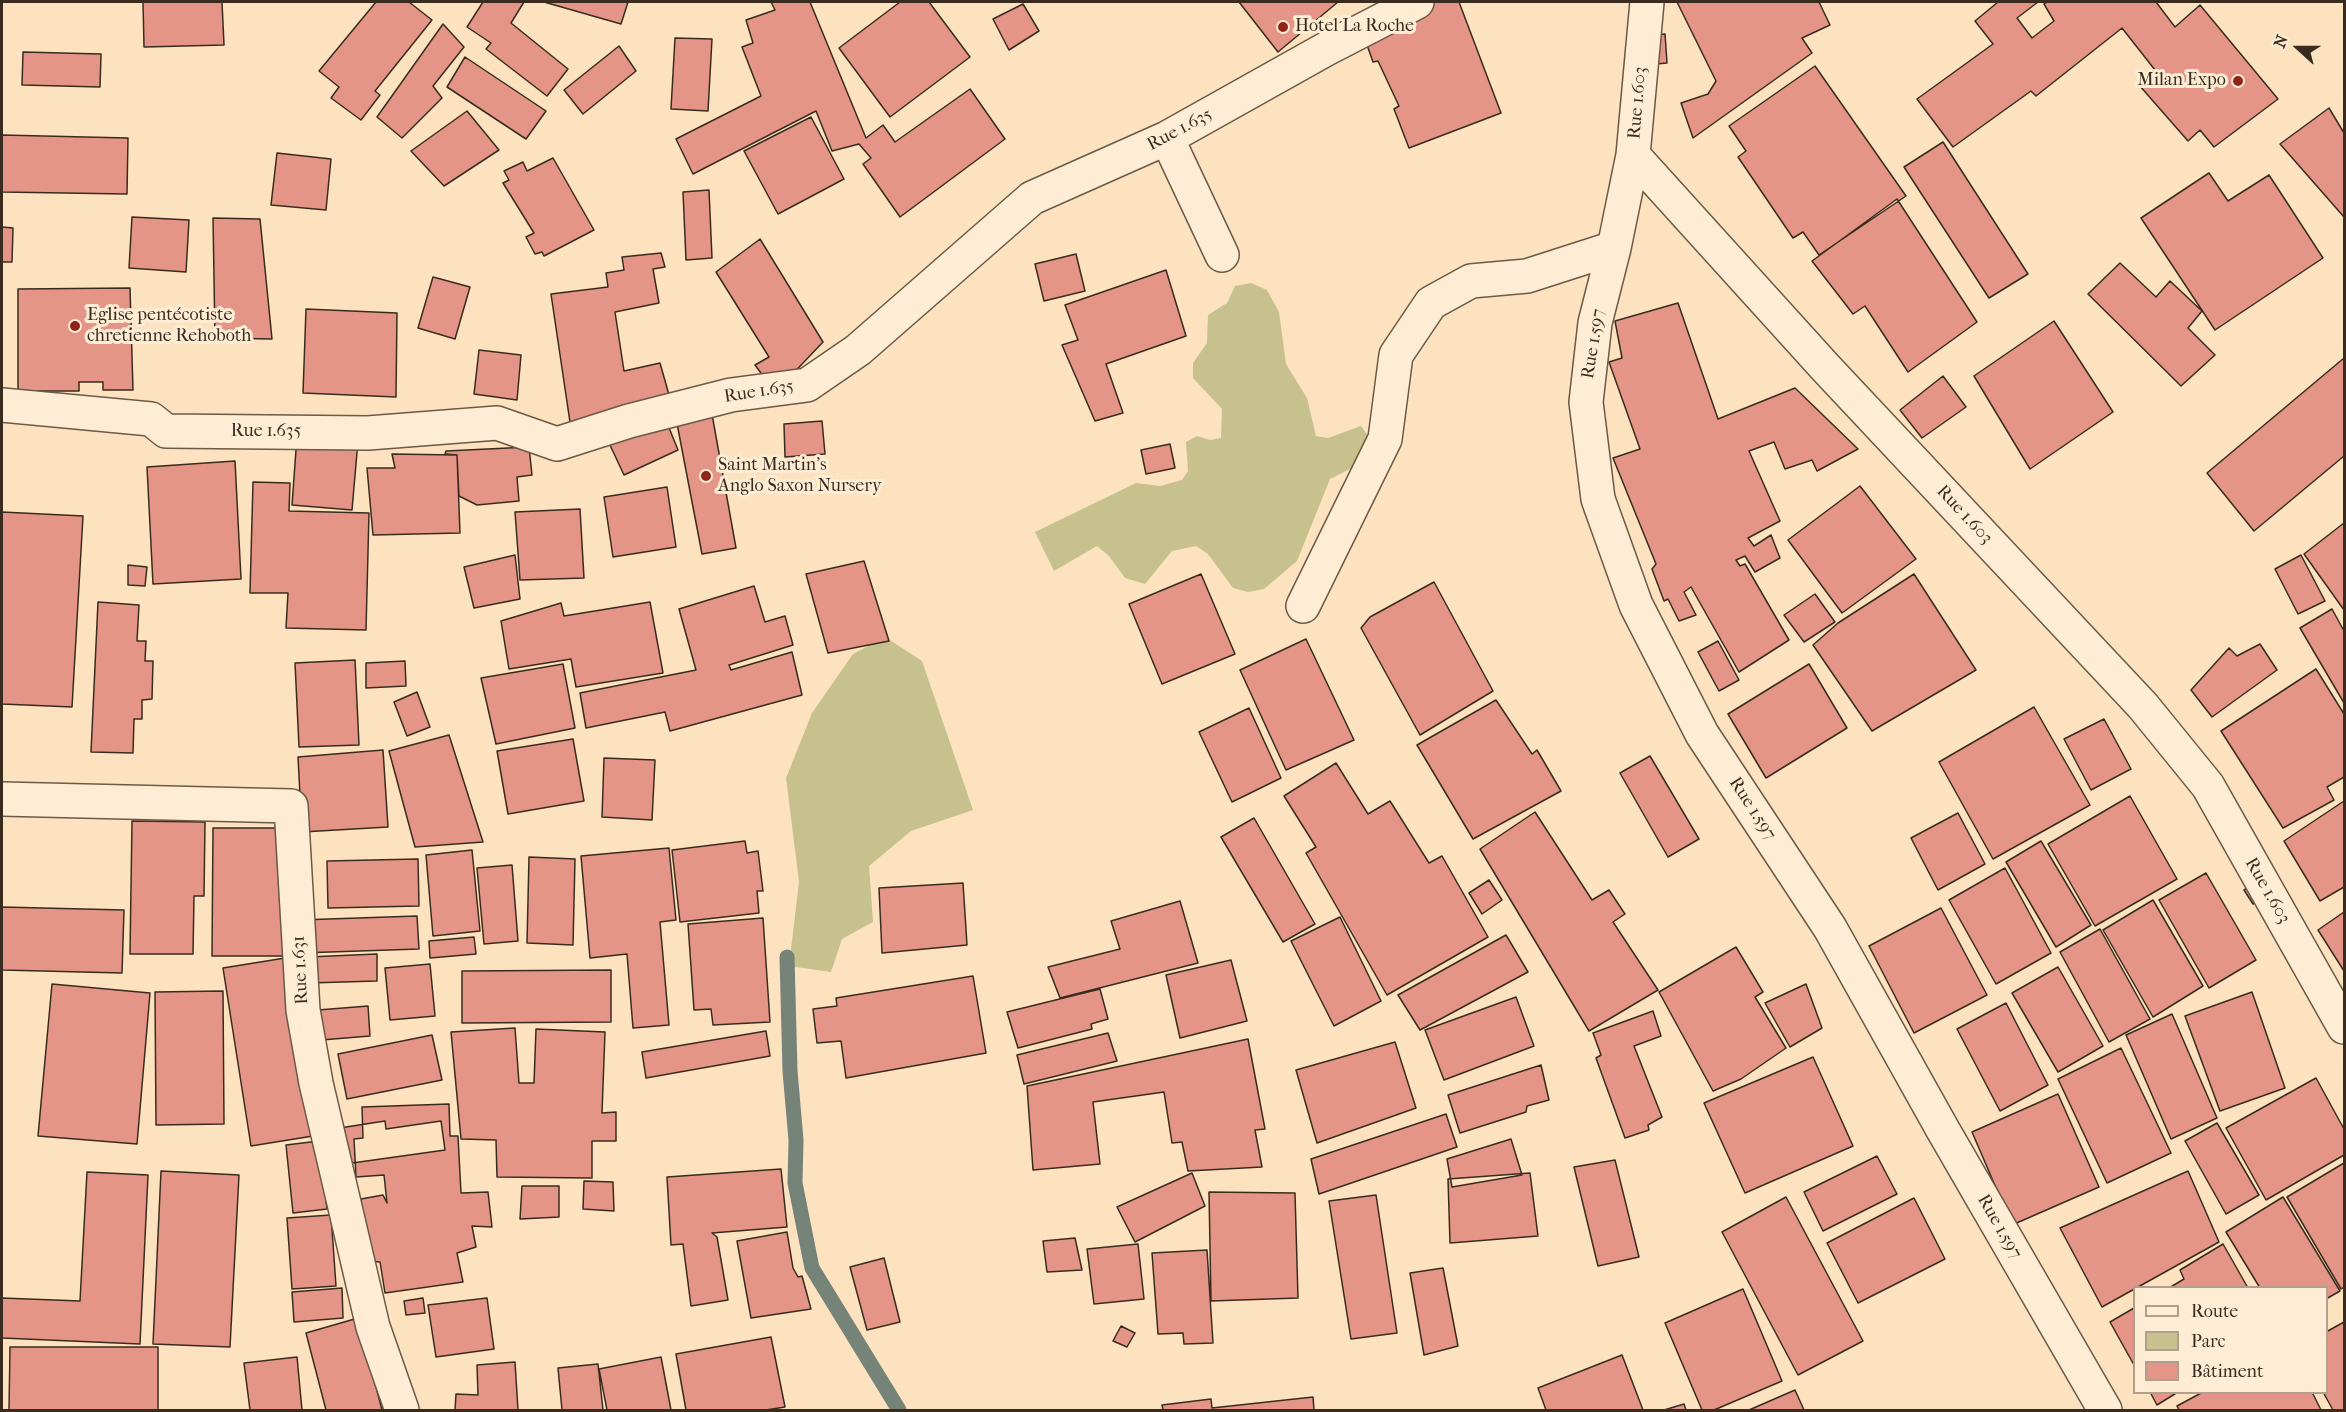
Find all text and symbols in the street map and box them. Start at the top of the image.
place label: Hotel La Roche [1295,16,1414,38]
north arrow [2268,18,2328,78]
marker: Hotel La Roche [1276,20,1290,34]
text: N [2270,32,2292,50]
street label: Rue 1.603 [1624,66,1652,140]
place label: Milan Expo [2137,70,2226,92]
marker: Milan Expo [2231,74,2245,88]
street label: Rue 1.635 [1144,104,1216,156]
place label: Eglise pentécotiste chretienne Rehoboth [87,305,251,348]
street label: Rue 1.597 [1578,307,1610,381]
marker: Eglise pentécotiste chretienne Rehoboth [68,319,82,333]
street label: Rue 1.635 [723,376,795,408]
street label: Rue 1.635 [231,421,301,443]
place label: Saint Martin's Anglo Saxon Nursery [718,455,881,498]
marker: Saint Martin's Anglo Saxon Nursery [699,469,713,483]
street label: Rue 1.603 [1931,481,1997,549]
street label: Rue 1.597 [1724,773,1780,845]
street label: Rue 1.603 [2239,854,2295,928]
street label: Rue 1.631 [288,935,314,1005]
street label: Rue 1.597 [1972,1191,2026,1263]
legend [2133,1286,2328,1394]
text: Route [2191,1301,2238,1322]
text: Parc [2191,1331,2226,1352]
text: Bâtiment [2191,1361,2263,1382]

